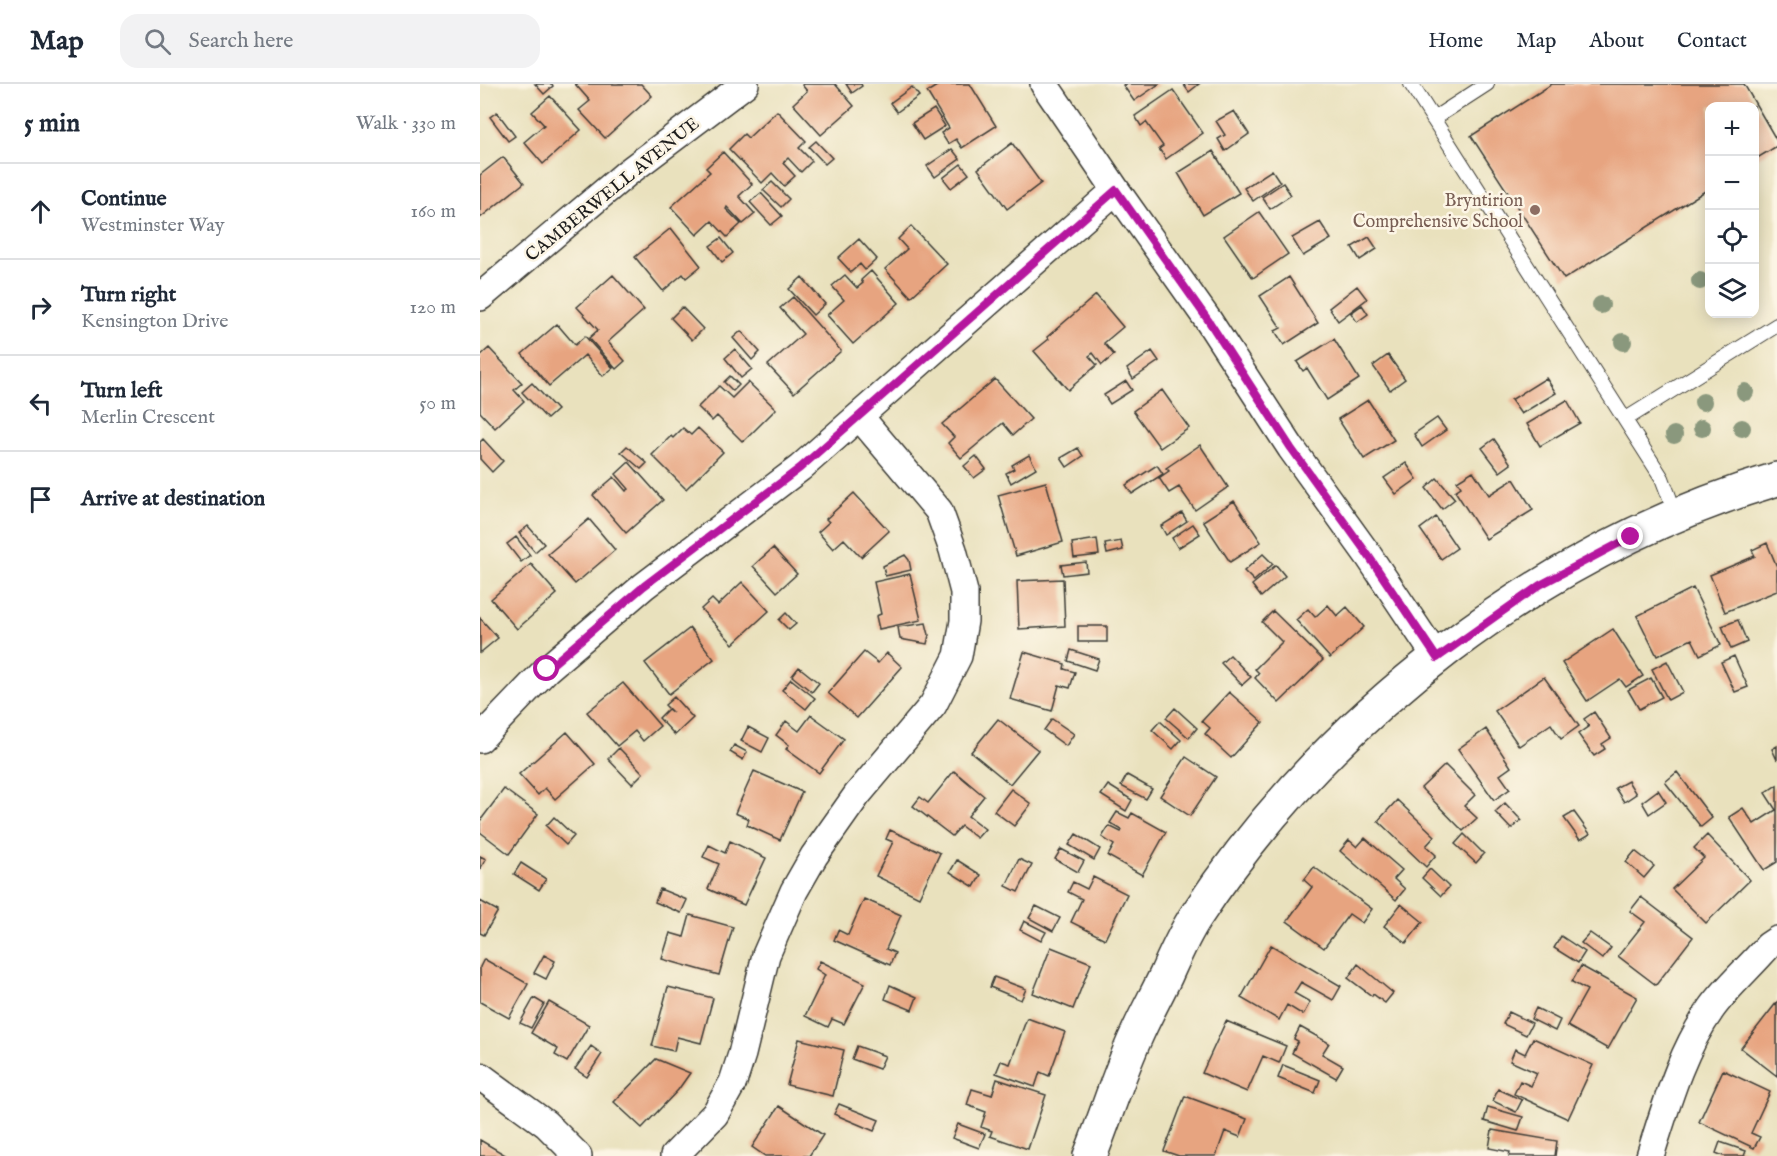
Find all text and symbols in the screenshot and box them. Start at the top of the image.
search box [120,14,540,68]
text: Map [30,24,84,59]
icon: search [141,25,174,58]
text: Search here [189,27,293,55]
text: Home [1428,28,1483,55]
text: Map [1516,28,1556,55]
text: About [1589,28,1644,55]
text: Contact [1677,28,1747,55]
map controls [1705,102,1759,318]
button: + [1705,102,1759,156]
text: 5 min [24,107,80,140]
text: Walk · 330 m [356,111,456,136]
street label: CAMBERWELL AVENUE [521,113,705,267]
button: − [1705,156,1759,210]
text: Continue [81,185,167,213]
place label: Bryntirion Comprehensive School [1353,190,1523,234]
icon: ahead [24,195,57,228]
text: 160 m [410,199,456,224]
marker: Bryntirion Comprehensive School [1528,203,1542,217]
button: locate [1705,210,1759,264]
text: Westminster Way [81,213,225,238]
button: layers [1705,264,1759,318]
text: Turn right [81,281,176,309]
icon: right [24,291,57,324]
text: 120 m [410,295,456,320]
text: Kensington Drive [81,309,228,334]
text: Turn left [81,377,163,405]
icon: left [24,387,57,420]
text: 50 m [419,391,456,416]
text: Merlin Crescent [81,405,215,430]
icon: arrive [24,483,57,516]
text: Arrive at destination [81,485,265,513]
route end [1617,523,1643,549]
route start [533,655,559,681]

